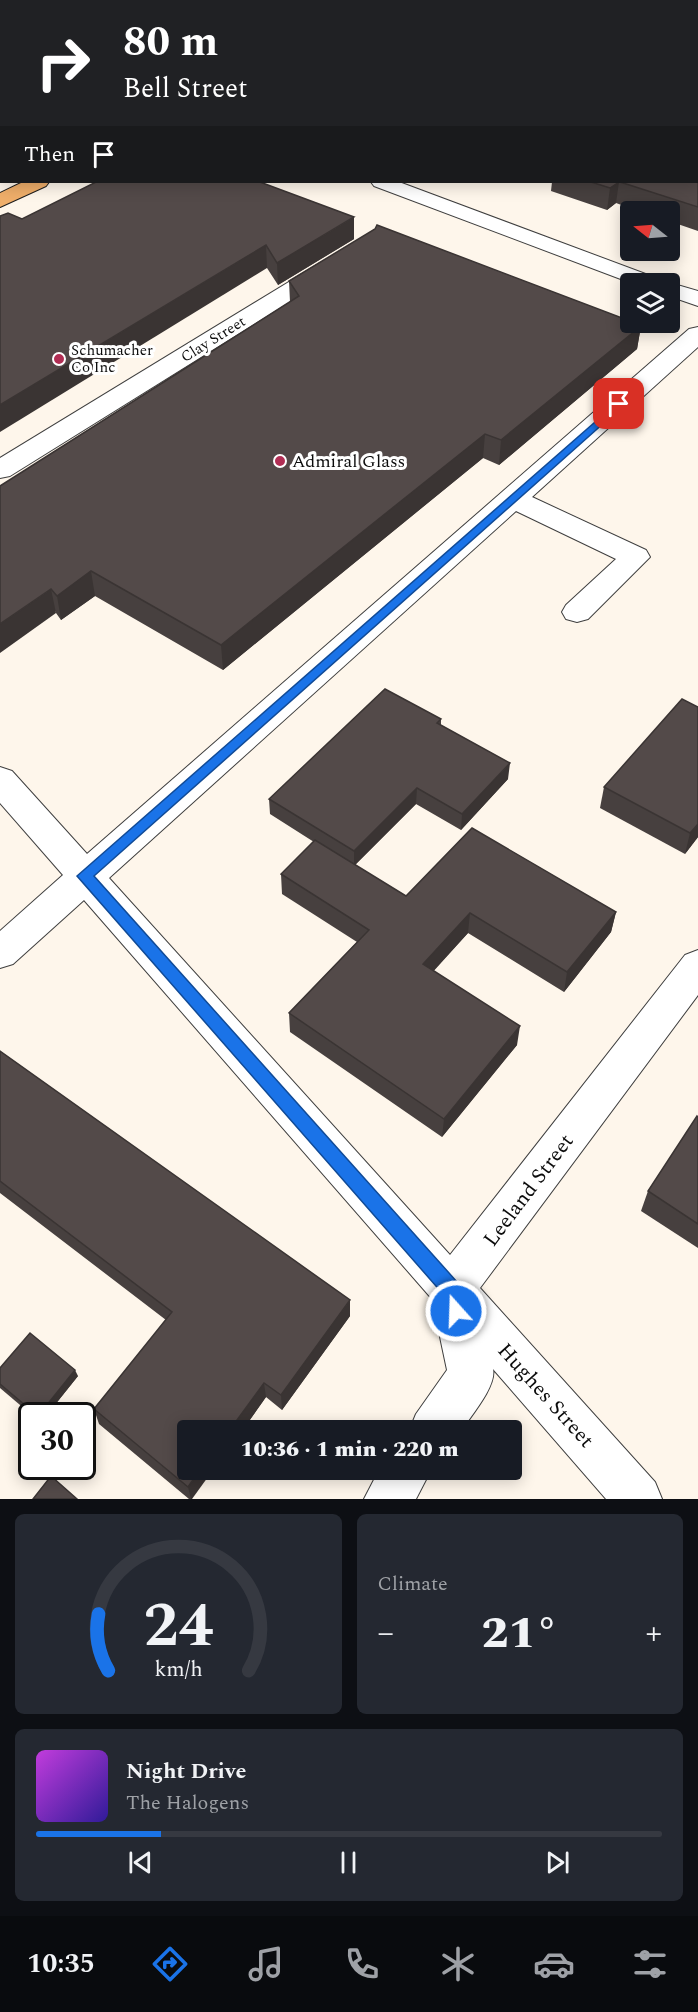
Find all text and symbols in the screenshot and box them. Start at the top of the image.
text: 80 m [123,11,218,74]
icon: right [24,24,102,102]
text: Bell Street [123,68,248,110]
text: Then [24,138,75,171]
icon: arrive [87,138,120,171]
north arrow [620,201,680,261]
map controls [620,201,680,333]
button: layers [620,273,680,333]
street label: Clay Street [176,310,250,368]
place label: Schumacher Co Inc [71,339,153,379]
marker: Schumacher Co Inc [52,352,66,366]
pin [593,378,644,429]
icon: arrive [602,387,635,420]
place label: Admiral Glass [292,448,405,475]
marker: Admiral Glass [273,454,287,468]
street label: Leeland Street [476,1127,582,1254]
position arrow [424,1279,488,1343]
street label: Hughes Street [489,1336,601,1455]
speed limit sign: 30 [18,1402,96,1480]
text: 10:36 · 1 min · 220 m [240,1433,459,1466]
text: Climate [378,1569,448,1599]
text: 24 [143,1579,213,1674]
text: 21° [481,1599,558,1668]
text: − [378,1608,394,1658]
text: + [645,1608,662,1658]
text: km/h [154,1653,202,1686]
text: Night Drive [126,1755,246,1788]
text: The Halogens [126,1788,249,1818]
icon: previous [124,1846,157,1879]
icon: pause [332,1846,365,1879]
icon: next [541,1846,574,1879]
text: 10:35 [27,1943,95,1985]
icon: directions [149,1943,191,1985]
icon: music [245,1943,287,1985]
icon: phone [341,1943,383,1985]
icon: climate [437,1943,479,1985]
icon: car [533,1943,575,1985]
icon: filters [629,1943,671,1985]

